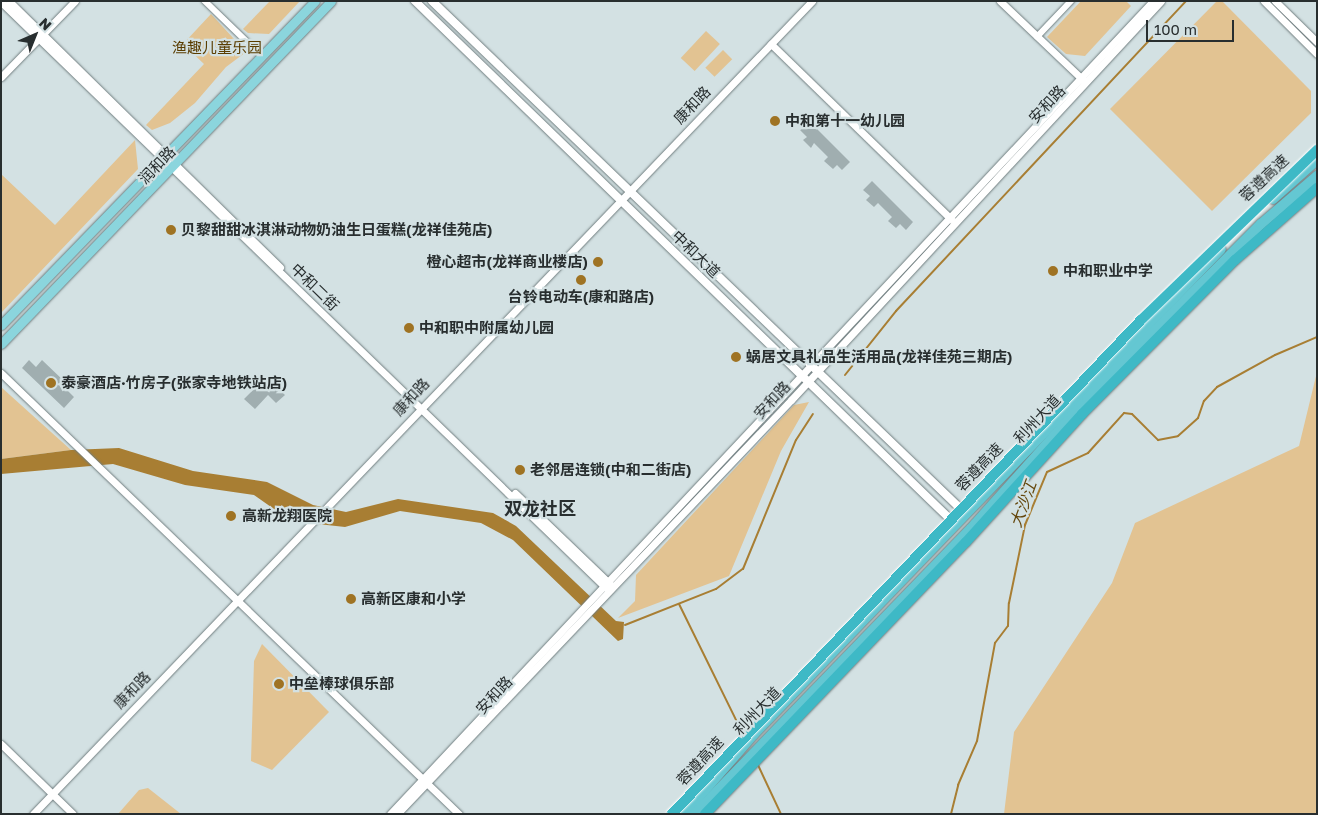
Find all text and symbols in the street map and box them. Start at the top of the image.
north arrow [10,10,60,60]
scale bar [1148,10,1236,42]
text: N [36,14,55,34]
text: 100 m [1154,20,1197,38]
park label: 渔趣儿童乐园 [172,39,262,57]
street label: 安和路 [1025,81,1069,127]
street label: 康和路 [670,83,714,127]
place label: 中和第十一幼儿园 [785,112,905,130]
marker: 中和第十一幼儿园 [769,115,781,127]
street label: 润和路 [135,143,179,187]
street label: 蓉遵高速 [1236,151,1292,205]
place label: 贝黎甜甜冰淇淋动物奶油生日蛋糕(龙祥佳苑店) [181,221,492,239]
marker: 贝黎甜甜冰淇淋动物奶油生日蛋糕(龙祥佳苑店) [165,224,177,236]
street label: 中和大道 [668,227,724,281]
place label: 橙心超市(龙祥商业楼店) [427,253,588,271]
marker: 橙心超市(龙祥商业楼店) [592,256,604,268]
street label: 中和二街 [287,260,343,314]
place label: 中和职业中学 [1063,262,1153,280]
marker: 中和职业中学 [1047,265,1059,277]
marker: 台铃电动车(康和路店) [575,274,587,286]
place label: 台铃电动车(康和路店) [508,288,654,306]
place label: 中和职中附属幼儿园 [419,319,554,337]
marker: 中和职中附属幼儿园 [403,322,415,334]
place label: 蜗居文具礼品生活用品(龙祥佳苑三期店) [746,348,1012,366]
marker: 蜗居文具礼品生活用品(龙祥佳苑三期店) [730,351,742,363]
place label: 泰豪酒店·竹房子(张家寺地铁站店) [61,374,287,392]
street label: 康和路 [389,374,433,420]
marker: 泰豪酒店·竹房子(张家寺地铁站店) [45,377,57,389]
street label: 安和路 [750,377,794,423]
street label: 利州大道 [1010,391,1064,447]
street label: 蓉遵高速 [952,439,1006,495]
place label: 老邻居连锁(中和二街店) [530,461,691,479]
marker: 老邻居连锁(中和二街店) [514,464,526,476]
water label: 大沙江 [1006,478,1040,530]
district label: 双龙社区 [504,497,576,519]
place label: 高新龙翔医院 [242,507,332,525]
marker: 高新龙翔医院 [224,509,238,523]
place label: 高新区康和小学 [361,590,466,608]
marker: 高新区康和小学 [345,593,357,605]
street label: 康和路 [110,668,154,712]
street label: 安和路 [472,672,516,718]
place label: 中垒棒球俱乐部 [289,675,394,693]
marker: 中垒棒球俱乐部 [273,678,285,690]
street label: 利州大道 [730,683,784,739]
street label: 蓉遵高速 [673,733,727,789]

